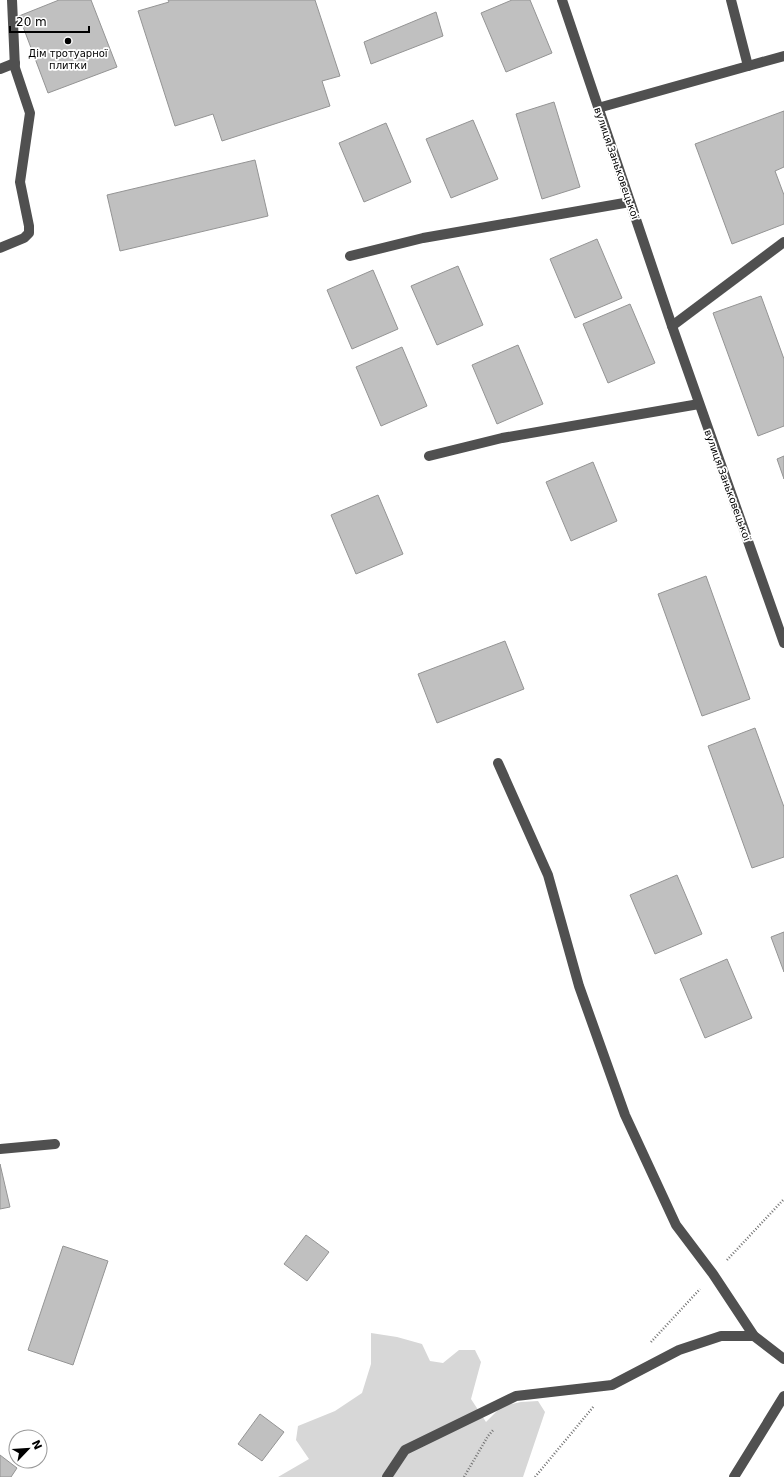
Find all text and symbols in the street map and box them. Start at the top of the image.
scale bar [10,8,89,34]
text: 20 m [16,15,47,29]
marker: Дім тротуарної плитки [63,36,73,46]
place label: Дім тротуарної плитки [28,48,108,71]
street label: вулиця Заньковецької [592,106,641,221]
street label: вулиця Заньковецької [702,428,753,542]
north arrow [8,1429,48,1469]
text: N [29,1438,44,1452]

